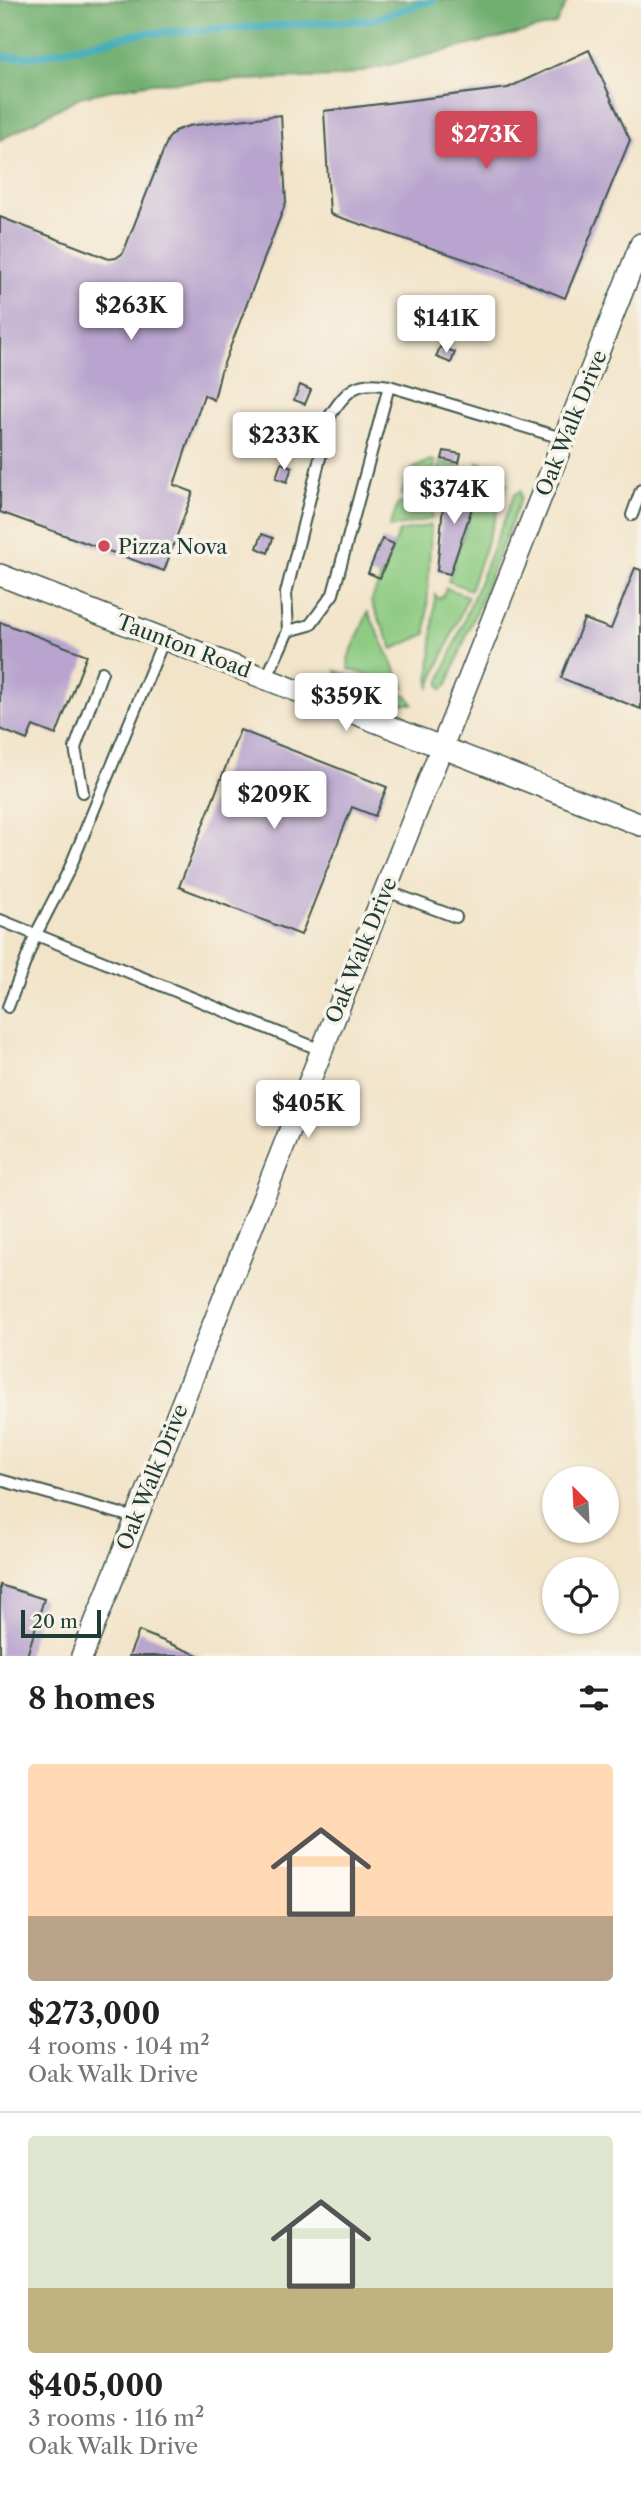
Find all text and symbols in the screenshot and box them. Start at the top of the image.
pin: $273K [437,111,535,171]
text: $273K [451,120,521,148]
pin: $263K [82,282,180,342]
text: $263K [95,291,167,319]
pin: $141K [397,296,495,355]
text: $141K [413,304,479,332]
street label: Oak Walk Drive [530,346,612,500]
pin: $233K [235,412,333,472]
text: $233K [249,421,319,449]
pin: $374K [405,466,503,526]
text: $374K [419,475,489,503]
place label: Pizza Nova [118,534,228,559]
marker: Pizza Nova [96,538,112,554]
street label: Taunton Road [113,609,255,683]
pin: $359K [297,674,395,733]
text: $359K [311,682,381,710]
pin: $209K [225,772,323,831]
text: $209K [237,780,311,808]
street label: Oak Walk Drive [320,873,402,1027]
pin: $405K [259,1080,357,1140]
text: $405K [272,1089,344,1117]
street label: Oak Walk Drive [111,1400,193,1554]
north arrow [542,1466,620,1544]
map controls [542,1466,619,1634]
button: locate [542,1557,619,1634]
scale bar [21,1607,102,1639]
text: 20 m [32,1610,78,1633]
icon: filters [575,1679,613,1717]
text: 8 homes [28,1680,155,1717]
icon: home [258,1809,384,1935]
text: $273,000 [28,1995,160,2032]
text: 4 rooms · 104 m² [28,2032,210,2060]
text: Oak Walk Drive [28,2060,198,2088]
icon: home [258,2181,384,2307]
text: $405,000 [28,2367,163,2404]
text: 3 rooms · 116 m² [28,2404,204,2432]
text: Oak Walk Drive [28,2432,198,2460]

